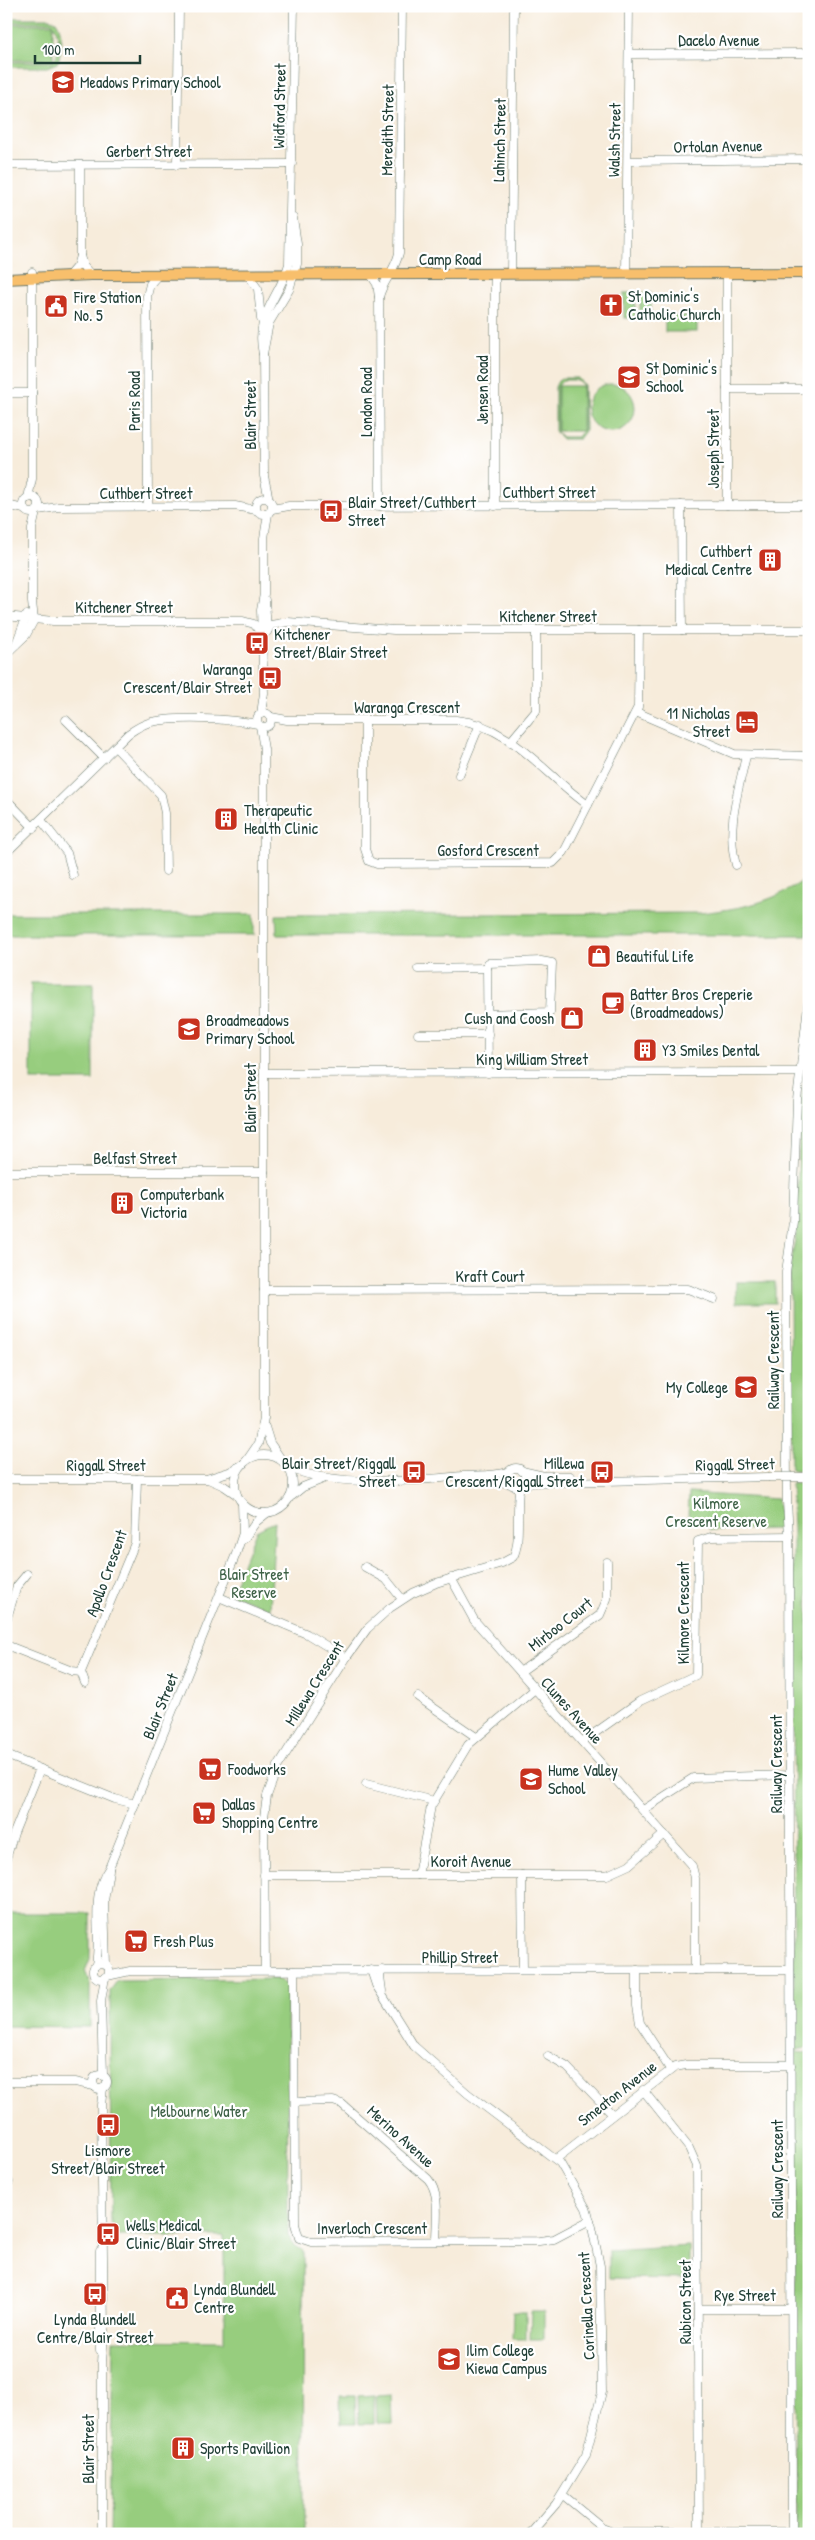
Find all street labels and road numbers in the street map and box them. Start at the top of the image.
street label: Dacelo Avenue [678,29,760,51]
street label: Widford Street [267,63,291,149]
street label: Meredith Street [375,84,399,176]
street label: Lahinch Street [487,98,511,182]
street label: Walsh Street [602,102,626,177]
street label: Ortolan Avenue [673,134,763,158]
street label: Gerbert Street [106,140,192,162]
street label: Camp Road [419,248,481,270]
street label: Jensen Road [471,355,493,425]
street label: London Road [355,367,377,437]
street label: Paris Road [123,371,145,431]
street label: Blair Street [239,380,261,450]
street label: Joseph Street [702,409,724,489]
street label: Cuthbert Street [503,481,596,503]
street label: Cuthbert Street [100,482,193,504]
street label: Kitchener Street [75,596,173,618]
street label: Kitchener Street [499,605,597,627]
street label: Waranga Crescent [354,696,460,718]
street label: Gosford Crescent [437,839,539,861]
street label: King William Street [476,1048,588,1070]
street label: Blair Street [239,1063,261,1133]
street label: Belfast Street [93,1147,177,1169]
street label: Kraft Court [455,1265,525,1287]
street label: Railway Crescent [762,1310,784,1409]
street label: Riggall Street [695,1452,775,1476]
street label: Riggall Street [66,1454,146,1476]
street label: Apollo Crescent [80,1526,132,1619]
street label: Kilmore Crescent [672,1561,694,1664]
street label: Mirboo Court [523,1592,597,1656]
street label: Millewa Crescent [279,1636,349,1730]
street label: Blair Street [137,1669,183,1742]
street label: Clunes Avenue [536,1672,609,1749]
street label: Railway Crescent [765,1714,787,1813]
street label: Koroit Avenue [431,1850,512,1872]
street label: Phillip Street [422,1946,499,1968]
street label: Smeaton Avenue [573,2055,661,2131]
street label: Merino Avenue [363,2100,440,2173]
street label: Railway Crescent [766,2119,788,2218]
street label: Inverloch Crescent [317,2217,427,2239]
street label: Corinella Crescent [572,2251,600,2361]
street label: Rubicon Street [674,2259,696,2344]
street label: Rye Street [714,2284,776,2306]
street label: Blair Street [77,2414,99,2484]

